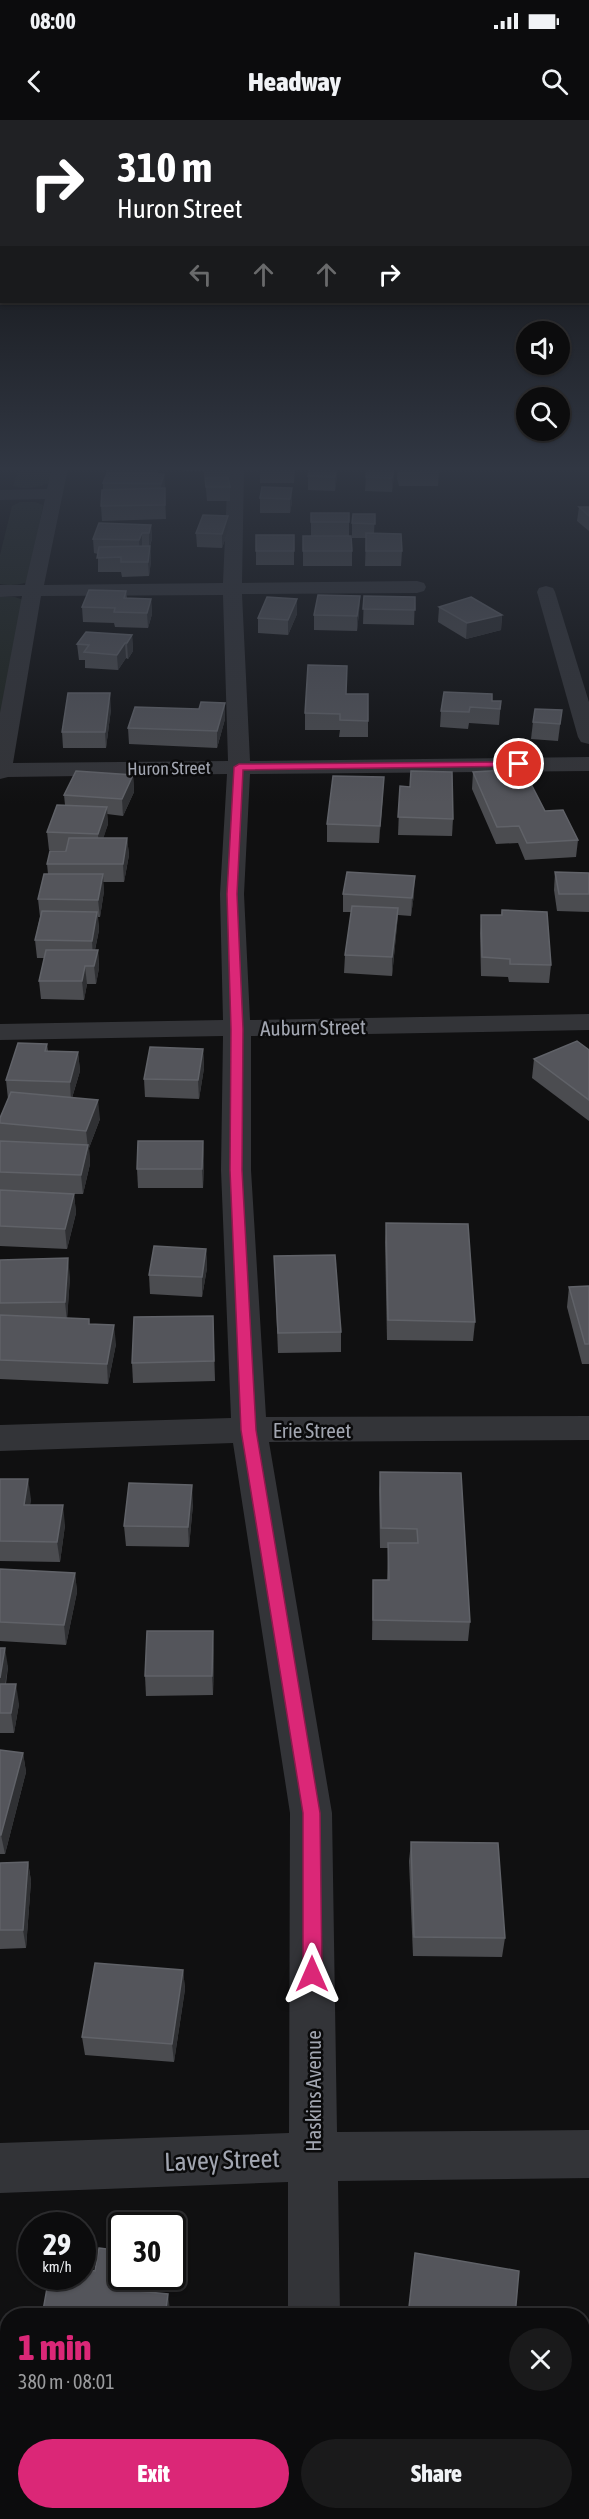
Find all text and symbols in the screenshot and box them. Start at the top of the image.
text: 08:00 [30,8,76,34]
icon: back [18,65,51,98]
icon: search [538,65,571,98]
text: Headway [248,66,341,97]
text: 310 m [117,143,212,191]
icon: right [18,144,96,222]
text: Huron Street [117,193,242,224]
icon: left [184,258,217,291]
icon: ahead [247,258,280,291]
icon: ahead [310,258,343,291]
icon: right [373,258,406,291]
map controls [516,321,570,441]
button: sound [516,321,570,375]
button: search [516,387,570,441]
pin [493,738,544,789]
icon: arrive [502,747,535,780]
street label: Huron Street [127,757,211,779]
street label: Auburn Street [260,1014,366,1040]
street label: Erie Street [273,1418,351,1442]
position arrow [280,1942,344,2006]
street label: Haskins Avenue [301,2030,325,2152]
street label: Lavey Street [164,2143,280,2177]
speed limit sign: 30 [108,2212,186,2290]
text: 29 [43,2227,71,2261]
text: km/h [42,2258,72,2275]
text: 1 min [18,2326,92,2368]
button: close [509,2328,572,2391]
text: 380 m · 08:01 [18,2370,115,2393]
button: Exit [18,2439,289,2508]
button: Share [301,2439,572,2508]

